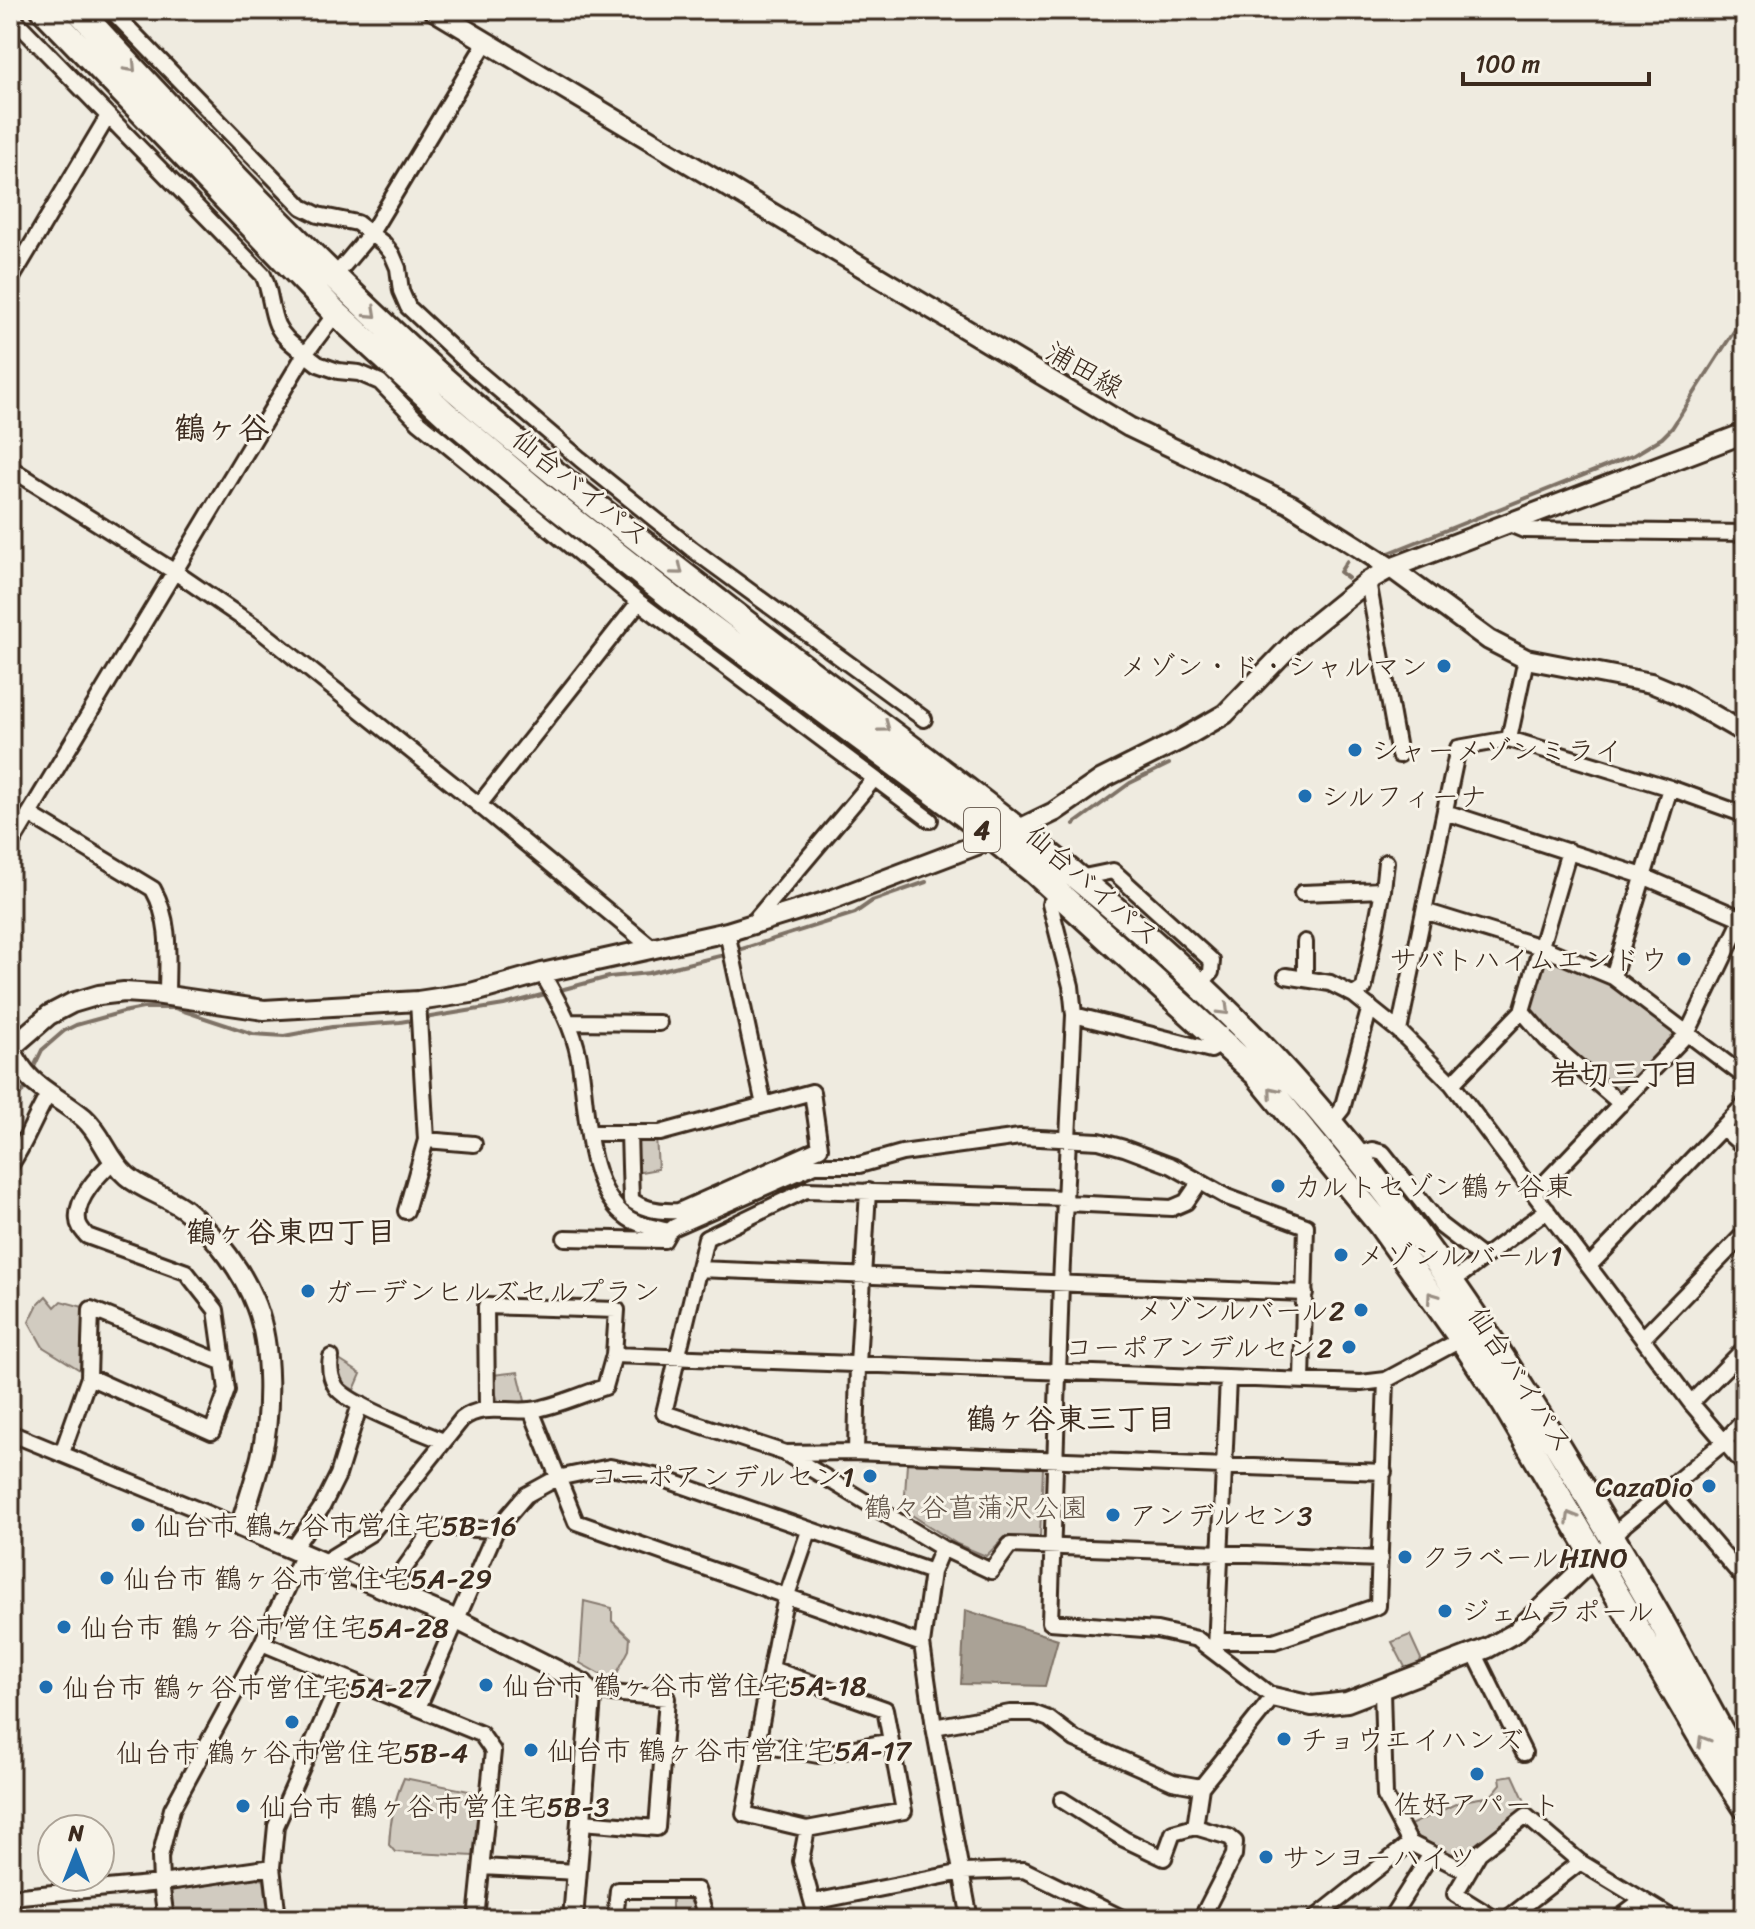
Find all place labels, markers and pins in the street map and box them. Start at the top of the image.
place label: メゾン・ド・シャルマン [1119,642,1428,691]
marker: メゾン・ド・シャルマン [1435,657,1453,675]
place label: シャーメゾンミライ [1371,726,1622,775]
marker: シャーメゾンミライ [1346,741,1364,759]
place label: シルフィーナ [1321,772,1487,821]
marker: シルフィーナ [1296,787,1314,805]
place label: サバトハイムエンドウ [1389,935,1668,984]
marker: サバトハイムエンドウ [1675,950,1693,968]
place label: カルトセゾン鶴ヶ谷東 [1294,1162,1573,1211]
marker: カルトセゾン鶴ヶ谷東 [1269,1177,1287,1195]
place label: メゾンルバール1 [1357,1231,1562,1280]
marker: メゾンルバール1 [1332,1246,1350,1264]
place label: ガーデンヒルズセルプラン [324,1267,661,1316]
marker: ガーデンヒルズセルプラン [299,1282,317,1300]
place label: メゾンルバール2 [1136,1286,1345,1335]
marker: メゾンルバール2 [1352,1301,1370,1319]
place label: コーポアンデルセン2 [1065,1323,1333,1372]
marker: コーポアンデルセン2 [1340,1338,1358,1356]
place label: コーポアンデルセン1 [590,1452,854,1501]
place label: CazaDio [1595,1462,1693,1511]
marker: コーポアンデルセン1 [861,1467,879,1485]
marker: CazaDio [1700,1477,1718,1495]
place label: アンデルセン3 [1129,1491,1312,1540]
place label: 仙台市 鶴ヶ谷市営住宅5B-16 [154,1501,517,1550]
marker: アンデルセン3 [1104,1506,1122,1524]
marker: 仙台市 鶴ヶ谷市営住宅5B-16 [129,1516,147,1534]
place label: クラベールHINO [1421,1533,1628,1582]
marker: クラベールHINO [1396,1548,1414,1566]
place label: 仙台市 鶴ヶ谷市営住宅5A-29 [123,1554,492,1603]
marker: 仙台市 鶴ヶ谷市営住宅5A-29 [98,1569,116,1587]
place label: ジェムラポール [1461,1587,1655,1636]
marker: ジェムラポール [1436,1602,1454,1620]
place label: 仙台市 鶴ヶ谷市営住宅5A-28 [80,1603,449,1652]
marker: 仙台市 鶴ヶ谷市営住宅5A-28 [55,1618,73,1636]
place label: 仙台市 鶴ヶ谷市営住宅5A-18 [502,1661,867,1710]
place label: 仙台市 鶴ヶ谷市営住宅5A-27 [62,1663,432,1712]
marker: 仙台市 鶴ヶ谷市営住宅5A-18 [477,1676,495,1694]
marker: 仙台市 鶴ヶ谷市営住宅5A-27 [37,1678,55,1696]
marker: 仙台市 鶴ヶ谷市営住宅5B-4 [283,1713,301,1731]
place label: チョウエイハンズ [1300,1715,1523,1764]
place label: 仙台市 鶴ヶ谷市営住宅5A-17 [547,1726,913,1775]
place label: 仙台市 鶴ヶ谷市営住宅5B-4 [116,1728,468,1777]
marker: チョウエイハンズ [1275,1730,1293,1748]
marker: 仙台市 鶴ヶ谷市営住宅5A-17 [522,1741,540,1759]
marker: 佐好アパート [1468,1765,1486,1783]
place label: 佐好アパート [1394,1780,1560,1829]
place label: 仙台市 鶴ヶ谷市営住宅5B-3 [259,1782,609,1831]
marker: 仙台市 鶴ヶ谷市営住宅5B-3 [234,1797,252,1815]
place label: サンヨーハイツ [1282,1833,1476,1882]
marker: サンヨーハイツ [1257,1848,1275,1866]

